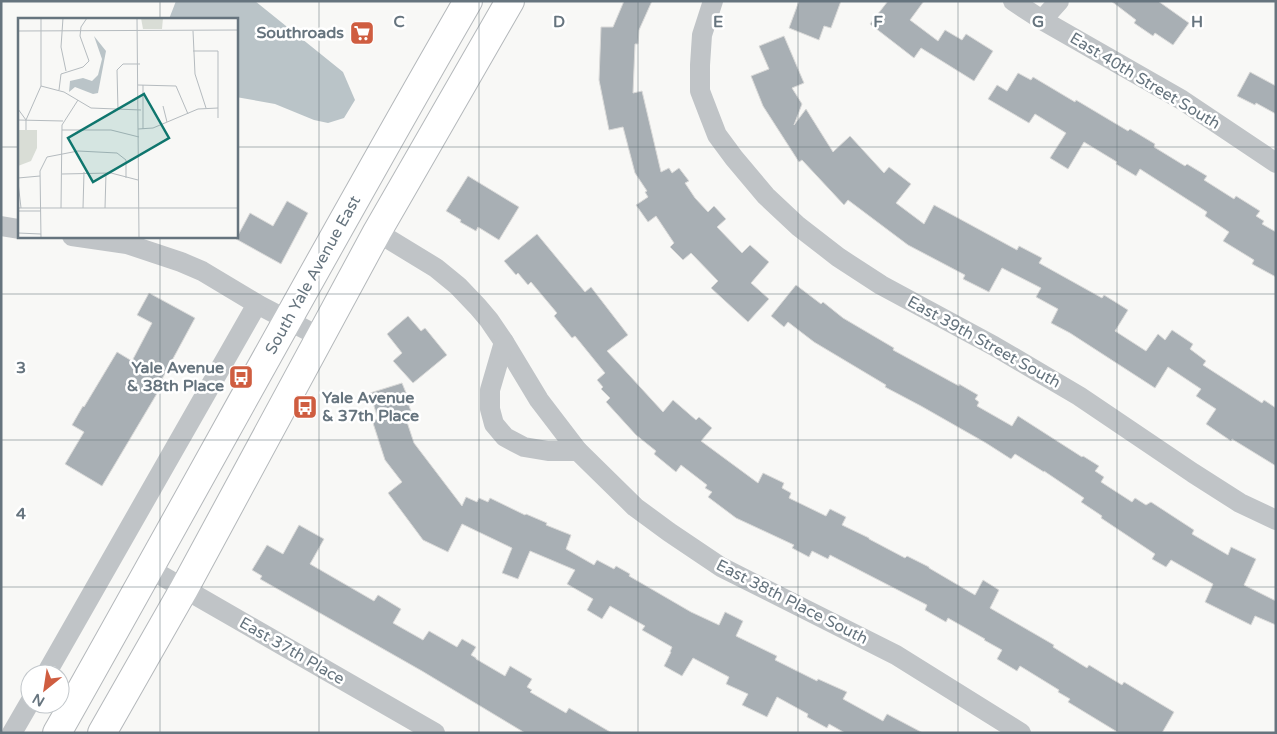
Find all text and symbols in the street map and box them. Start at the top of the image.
text: C [393,12,405,32]
text: D [553,12,565,32]
text: E [713,12,723,32]
text: F [873,12,883,32]
text: G [1032,12,1044,32]
text: H [1191,12,1203,32]
inset map [18,18,238,238]
supermarket icon: Southroads [349,20,375,46]
place label: Southroads [256,23,344,43]
street label: East 40th Street South [1066,28,1224,134]
street label: South Yale Avenue East [261,192,365,358]
street label: East 39th Street South [904,292,1064,392]
text: 3 [16,358,26,378]
place label: Yale Avenue & 38th Place [127,358,224,396]
bus stop icon: Yale Avenue & 38th Place [228,364,254,390]
place label: Yale Avenue & 37th Place [322,388,419,426]
bus stop icon: Yale Avenue & 37th Place [292,394,318,420]
text: 4 [16,504,26,524]
street label: East 38th Place South [713,555,871,649]
street label: East 37th Place [236,613,348,689]
north arrow [20,664,70,714]
text: N [30,690,48,710]

